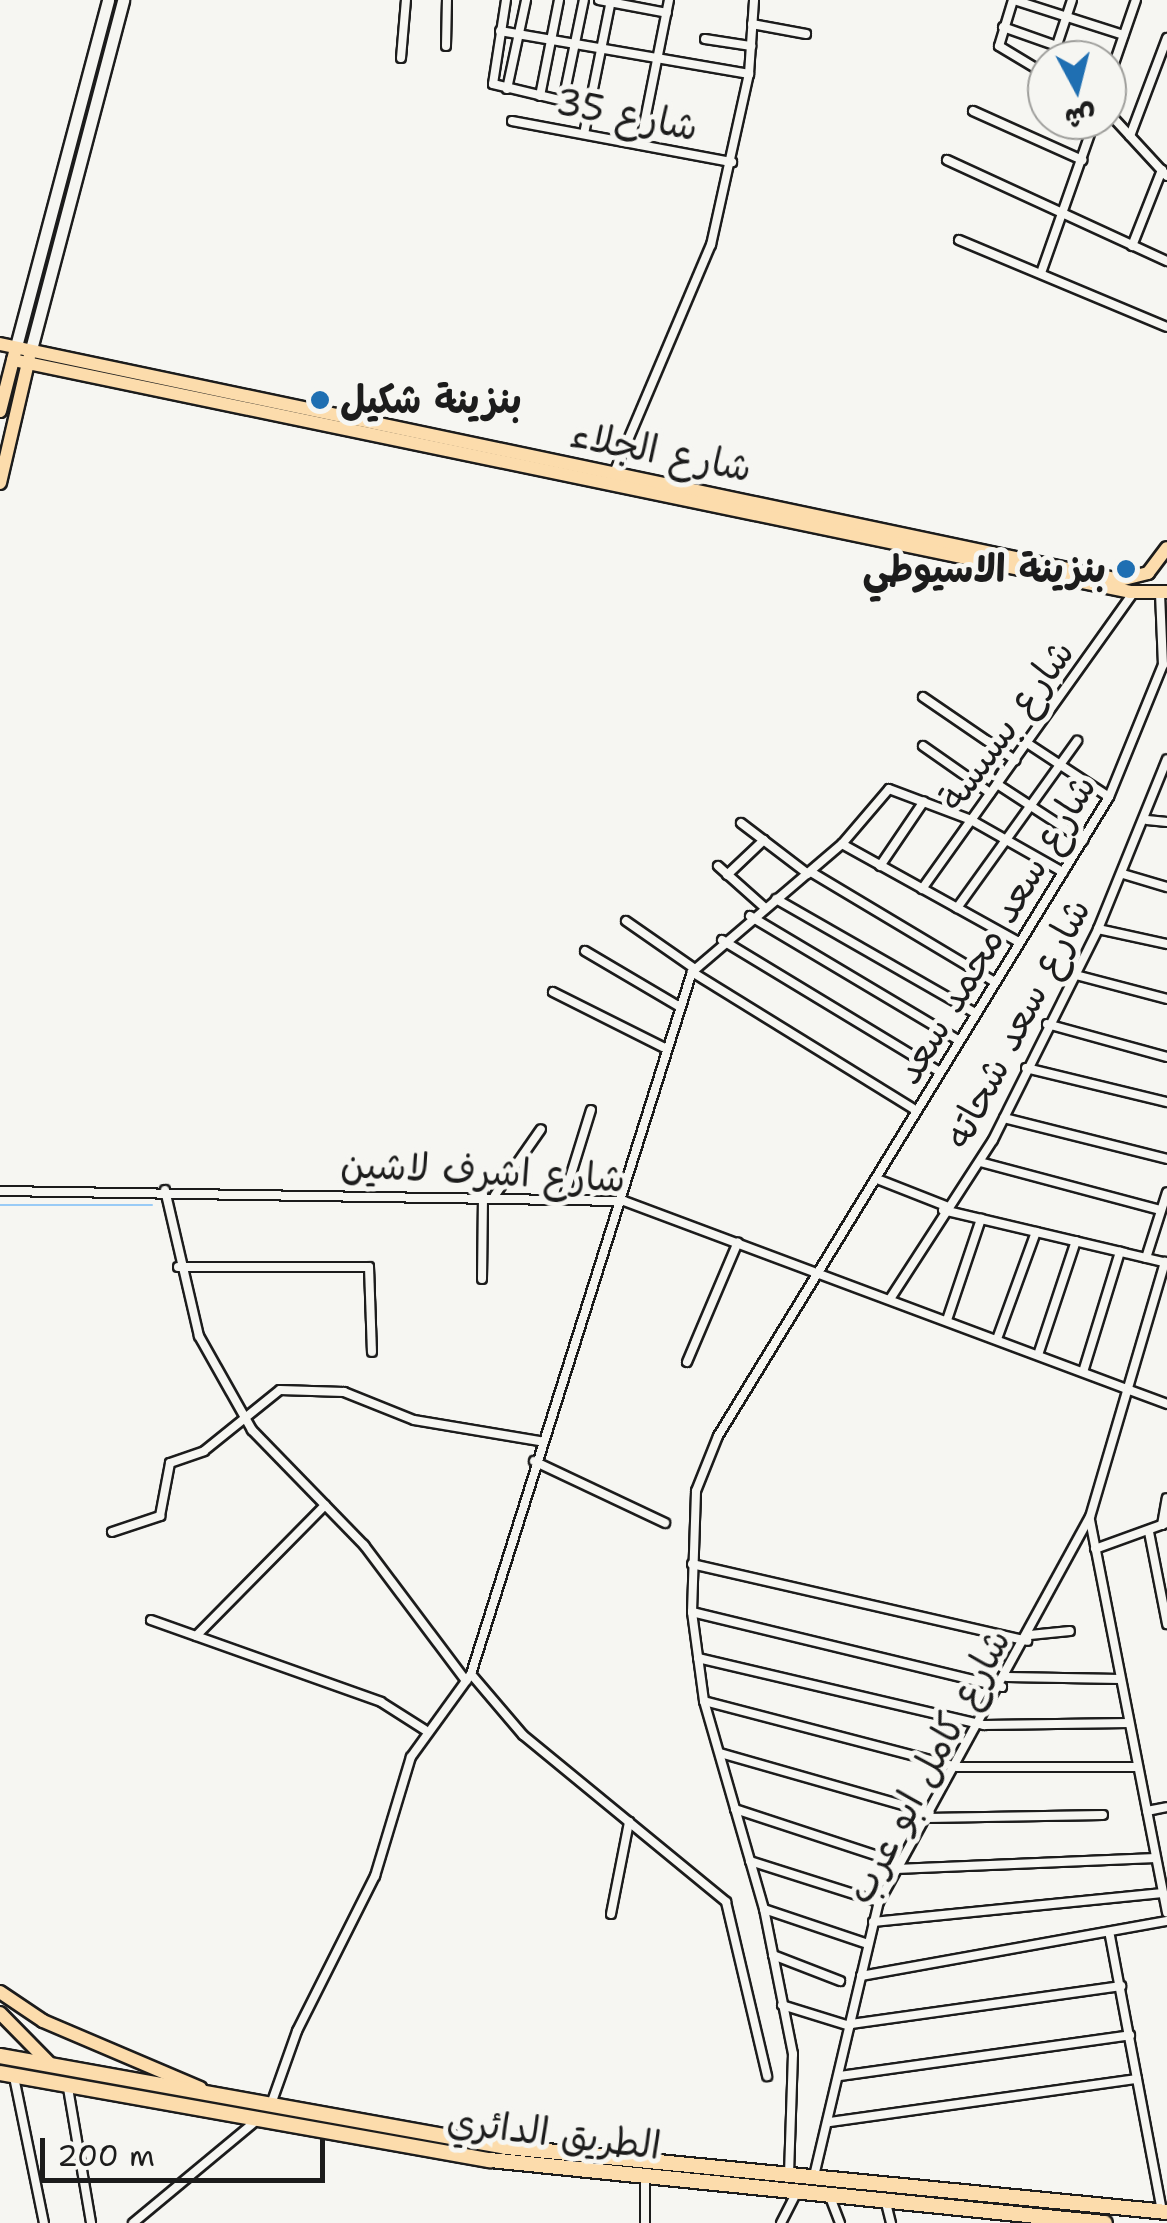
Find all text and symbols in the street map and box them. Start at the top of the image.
north arrow [1027,40,1127,140]
street label: شارع 35 [552,78,702,150]
text: ش [1063,97,1098,139]
place label: بنزينة شكيل [340,377,522,423]
marker: بنزينة شكيل [309,389,331,411]
street label: شارع الجلاء [566,411,756,491]
place label: بنزينة الاسيوطي [862,546,1106,592]
marker: بنزينة الاسيوطي [1115,558,1137,580]
street label: شارع بسيسة [929,631,1083,819]
street label: شارع سعد محمد سعد [885,766,1105,1092]
street label: شارع سعد شحاته [934,890,1100,1156]
street label: شارع اشرف لاشين [339,1141,627,1201]
street label: شارع كامل ابو عرب [836,1621,1020,1911]
street label: الطريق الدائري [445,2097,663,2169]
scale bar [45,2118,330,2180]
text: 200 m [57,2135,155,2176]

